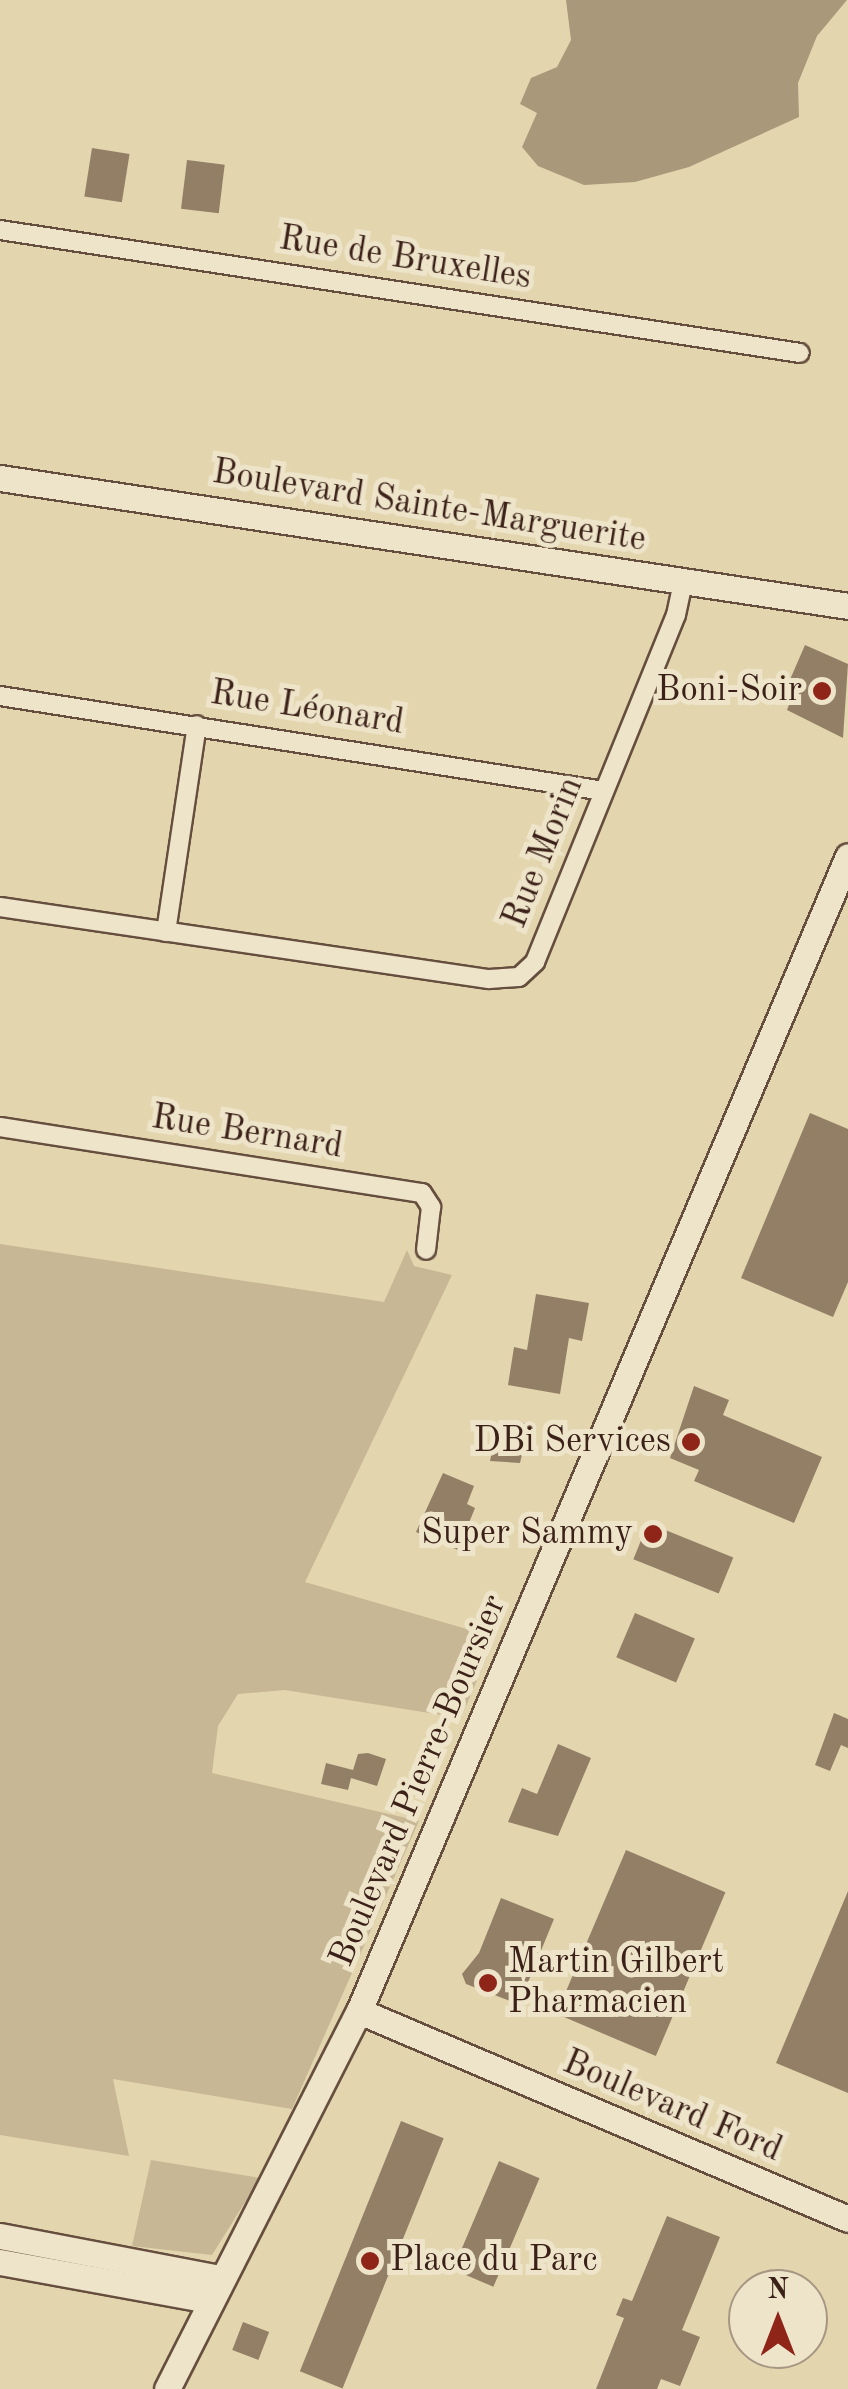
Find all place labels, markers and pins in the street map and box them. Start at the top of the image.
place label: Boni-Soir [656,670,802,712]
marker: Boni-Soir [811,680,833,702]
place label: DBi Services [474,1421,671,1463]
marker: DBi Services [680,1431,702,1453]
place label: Super Sammy [421,1513,633,1555]
marker: Super Sammy [642,1523,664,1545]
place label: Martin Gilbert Pharmacien [508,1942,724,2024]
marker: Martin Gilbert Pharmacien [477,1972,499,1994]
place label: Place du Parc [390,2240,598,2282]
marker: Place du Parc [359,2250,381,2272]

